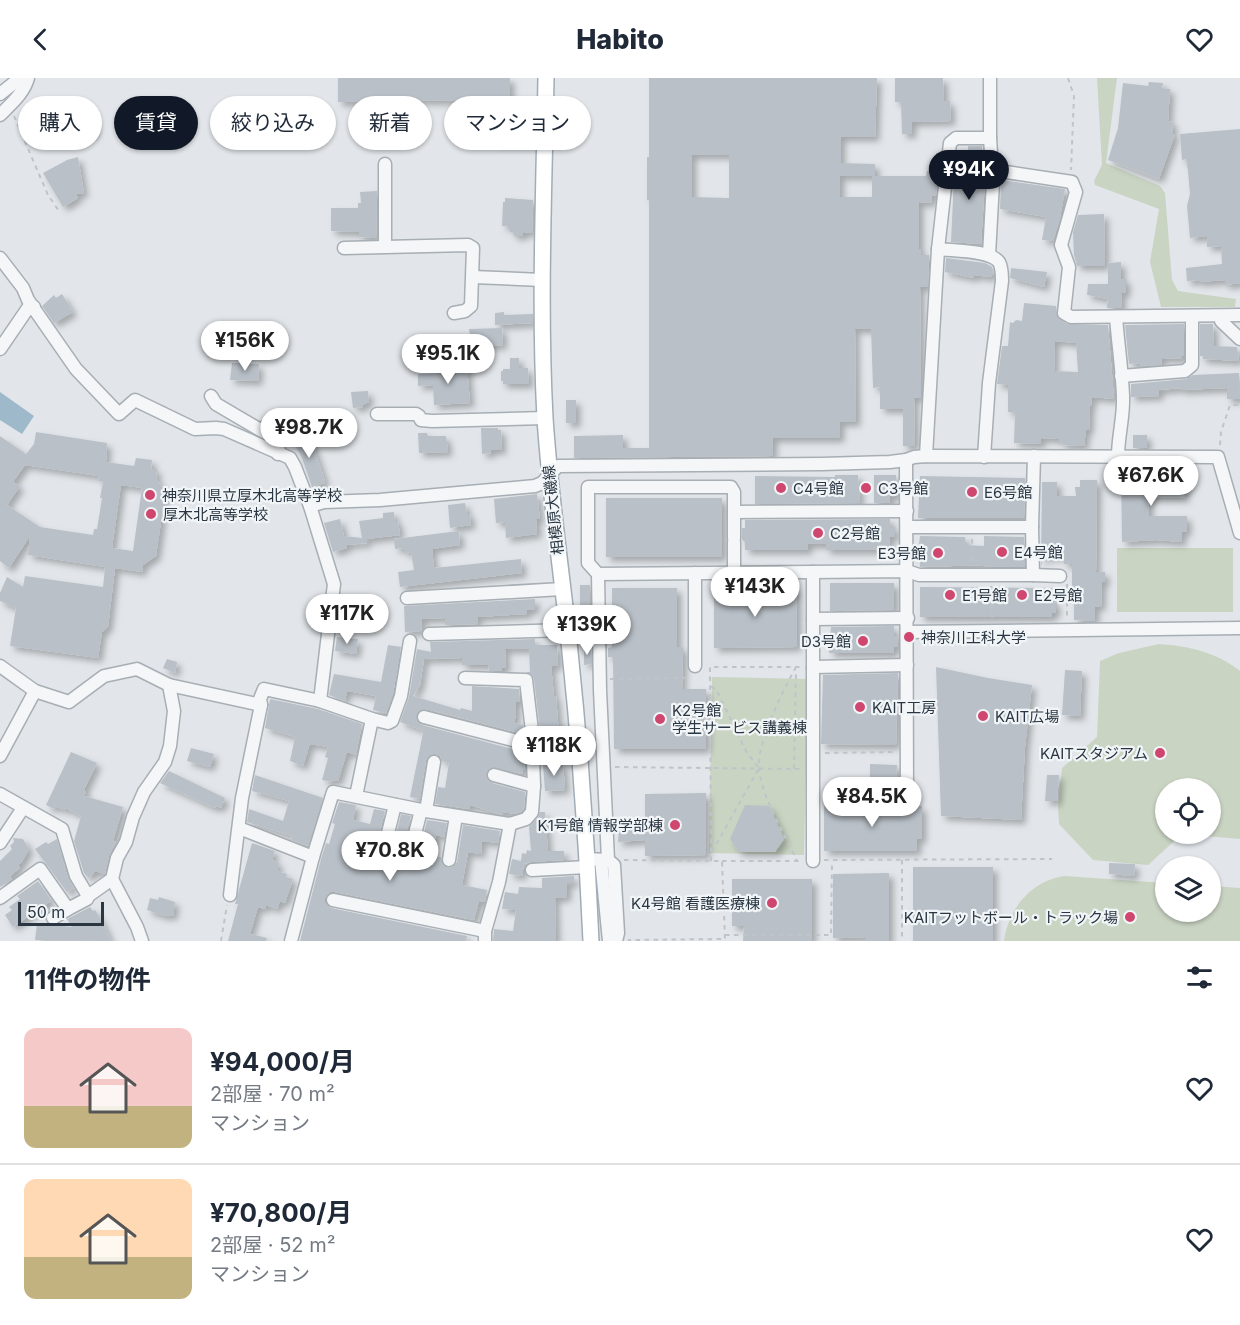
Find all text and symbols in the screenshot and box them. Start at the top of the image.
icon: back [24,23,57,56]
text: Habito [576,23,664,56]
icon: heart [1183,23,1216,56]
chip: 購入 [18,96,102,150]
chip: 賃貸 [114,96,198,150]
chip: 絞り込み [210,96,336,150]
chip: 新着 [348,96,432,150]
chip: マンション [444,96,591,150]
pin: ¥94K [933,150,1005,201]
text: ¥94K [943,157,995,181]
pin: ¥156K [203,321,287,372]
text: ¥156K [215,328,275,352]
pin: ¥95.1K [399,334,497,385]
text: ¥95.1K [416,341,480,365]
pin: ¥98.7K [260,408,358,459]
text: ¥98.7K [274,415,344,439]
pin: ¥67.6K [1102,456,1200,507]
text: ¥67.6K [1118,463,1185,487]
street label: 相模原大磯線 [539,464,567,556]
place label: C4号館 [793,479,844,498]
place label: C3号館 [878,479,928,498]
marker: C4号館 [774,481,788,495]
marker: C3号館 [859,481,873,495]
place label: E6号館 [984,483,1032,502]
marker: E6号館 [965,485,979,499]
place label: 神奈川県立厚木北高等学校 [162,486,342,505]
marker: 神奈川県立厚木北高等学校 [143,488,157,502]
place label: 厚木北高等学校 [163,505,268,524]
marker: 厚木北高等学校 [144,507,158,521]
place label: C2号館 [830,524,880,543]
marker: C2号館 [811,526,825,540]
place label: E4号館 [1014,543,1063,562]
place label: E3号館 [878,544,926,563]
marker: E4号館 [995,545,1009,559]
marker: E3号館 [931,546,945,560]
pin: ¥143K [713,567,797,618]
text: ¥143K [725,574,785,598]
place label: E1号館 [962,586,1007,605]
place label: E2号館 [1034,586,1082,605]
marker: E1号館 [943,588,957,602]
marker: E2号館 [1015,588,1029,602]
pin: ¥117K [305,594,389,645]
text: ¥117K [320,601,374,625]
pin: ¥139K [545,605,629,656]
text: ¥139K [557,612,617,636]
place label: 神奈川工科大学 [921,628,1026,647]
marker: 神奈川工科大学 [902,630,916,644]
place label: D3号館 [801,632,851,651]
marker: D3号館 [856,634,870,648]
place label: KAIT工房 [872,698,936,717]
marker: KAIT工房 [853,700,867,714]
place label: K2号館 学生サービス講義棟 [672,701,807,737]
place label: KAIT広場 [995,707,1059,726]
marker: KAIT広場 [976,709,990,723]
marker: K2号館 学生サービス講義棟 [653,712,667,726]
pin: ¥118K [512,726,596,777]
text: ¥118K [526,733,582,757]
place label: KAITスタジアム [1040,744,1148,763]
marker: KAITスタジアム [1153,746,1167,760]
pin: ¥84.5K [823,777,921,828]
map controls [1155,778,1221,922]
button: locate [1155,778,1221,844]
text: ¥84.5K [837,784,908,808]
place label: K1号館 情報学部棟 [538,816,663,835]
marker: K1号館 情報学部棟 [668,818,682,832]
pin: ¥70.8K [341,831,439,882]
text: ¥70.8K [355,838,425,862]
button: layers [1155,856,1221,922]
place label: K4号館 看護医療棟 [631,894,760,913]
marker: K4号館 看護医療棟 [765,896,779,910]
scale bar [18,899,104,926]
text: 50 m [27,902,65,922]
place label: KAITフットボール・トラック場 [904,908,1118,927]
marker: KAITフットボール・トラック場 [1123,910,1137,924]
icon: filters [1183,961,1216,994]
text: 11件の物件 [24,964,150,995]
text: ¥94,000/月 [210,1046,355,1077]
icon: home [72,1052,144,1124]
icon: heart [1183,1072,1216,1105]
text: 2部屋 · 70 m² [210,1082,335,1106]
text: マンション [210,1111,310,1135]
text: ¥70,800/月 [210,1197,352,1228]
icon: home [72,1203,144,1275]
icon: heart [1183,1223,1216,1256]
text: 2部屋 · 52 m² [210,1233,336,1257]
text: マンション [210,1262,310,1286]

